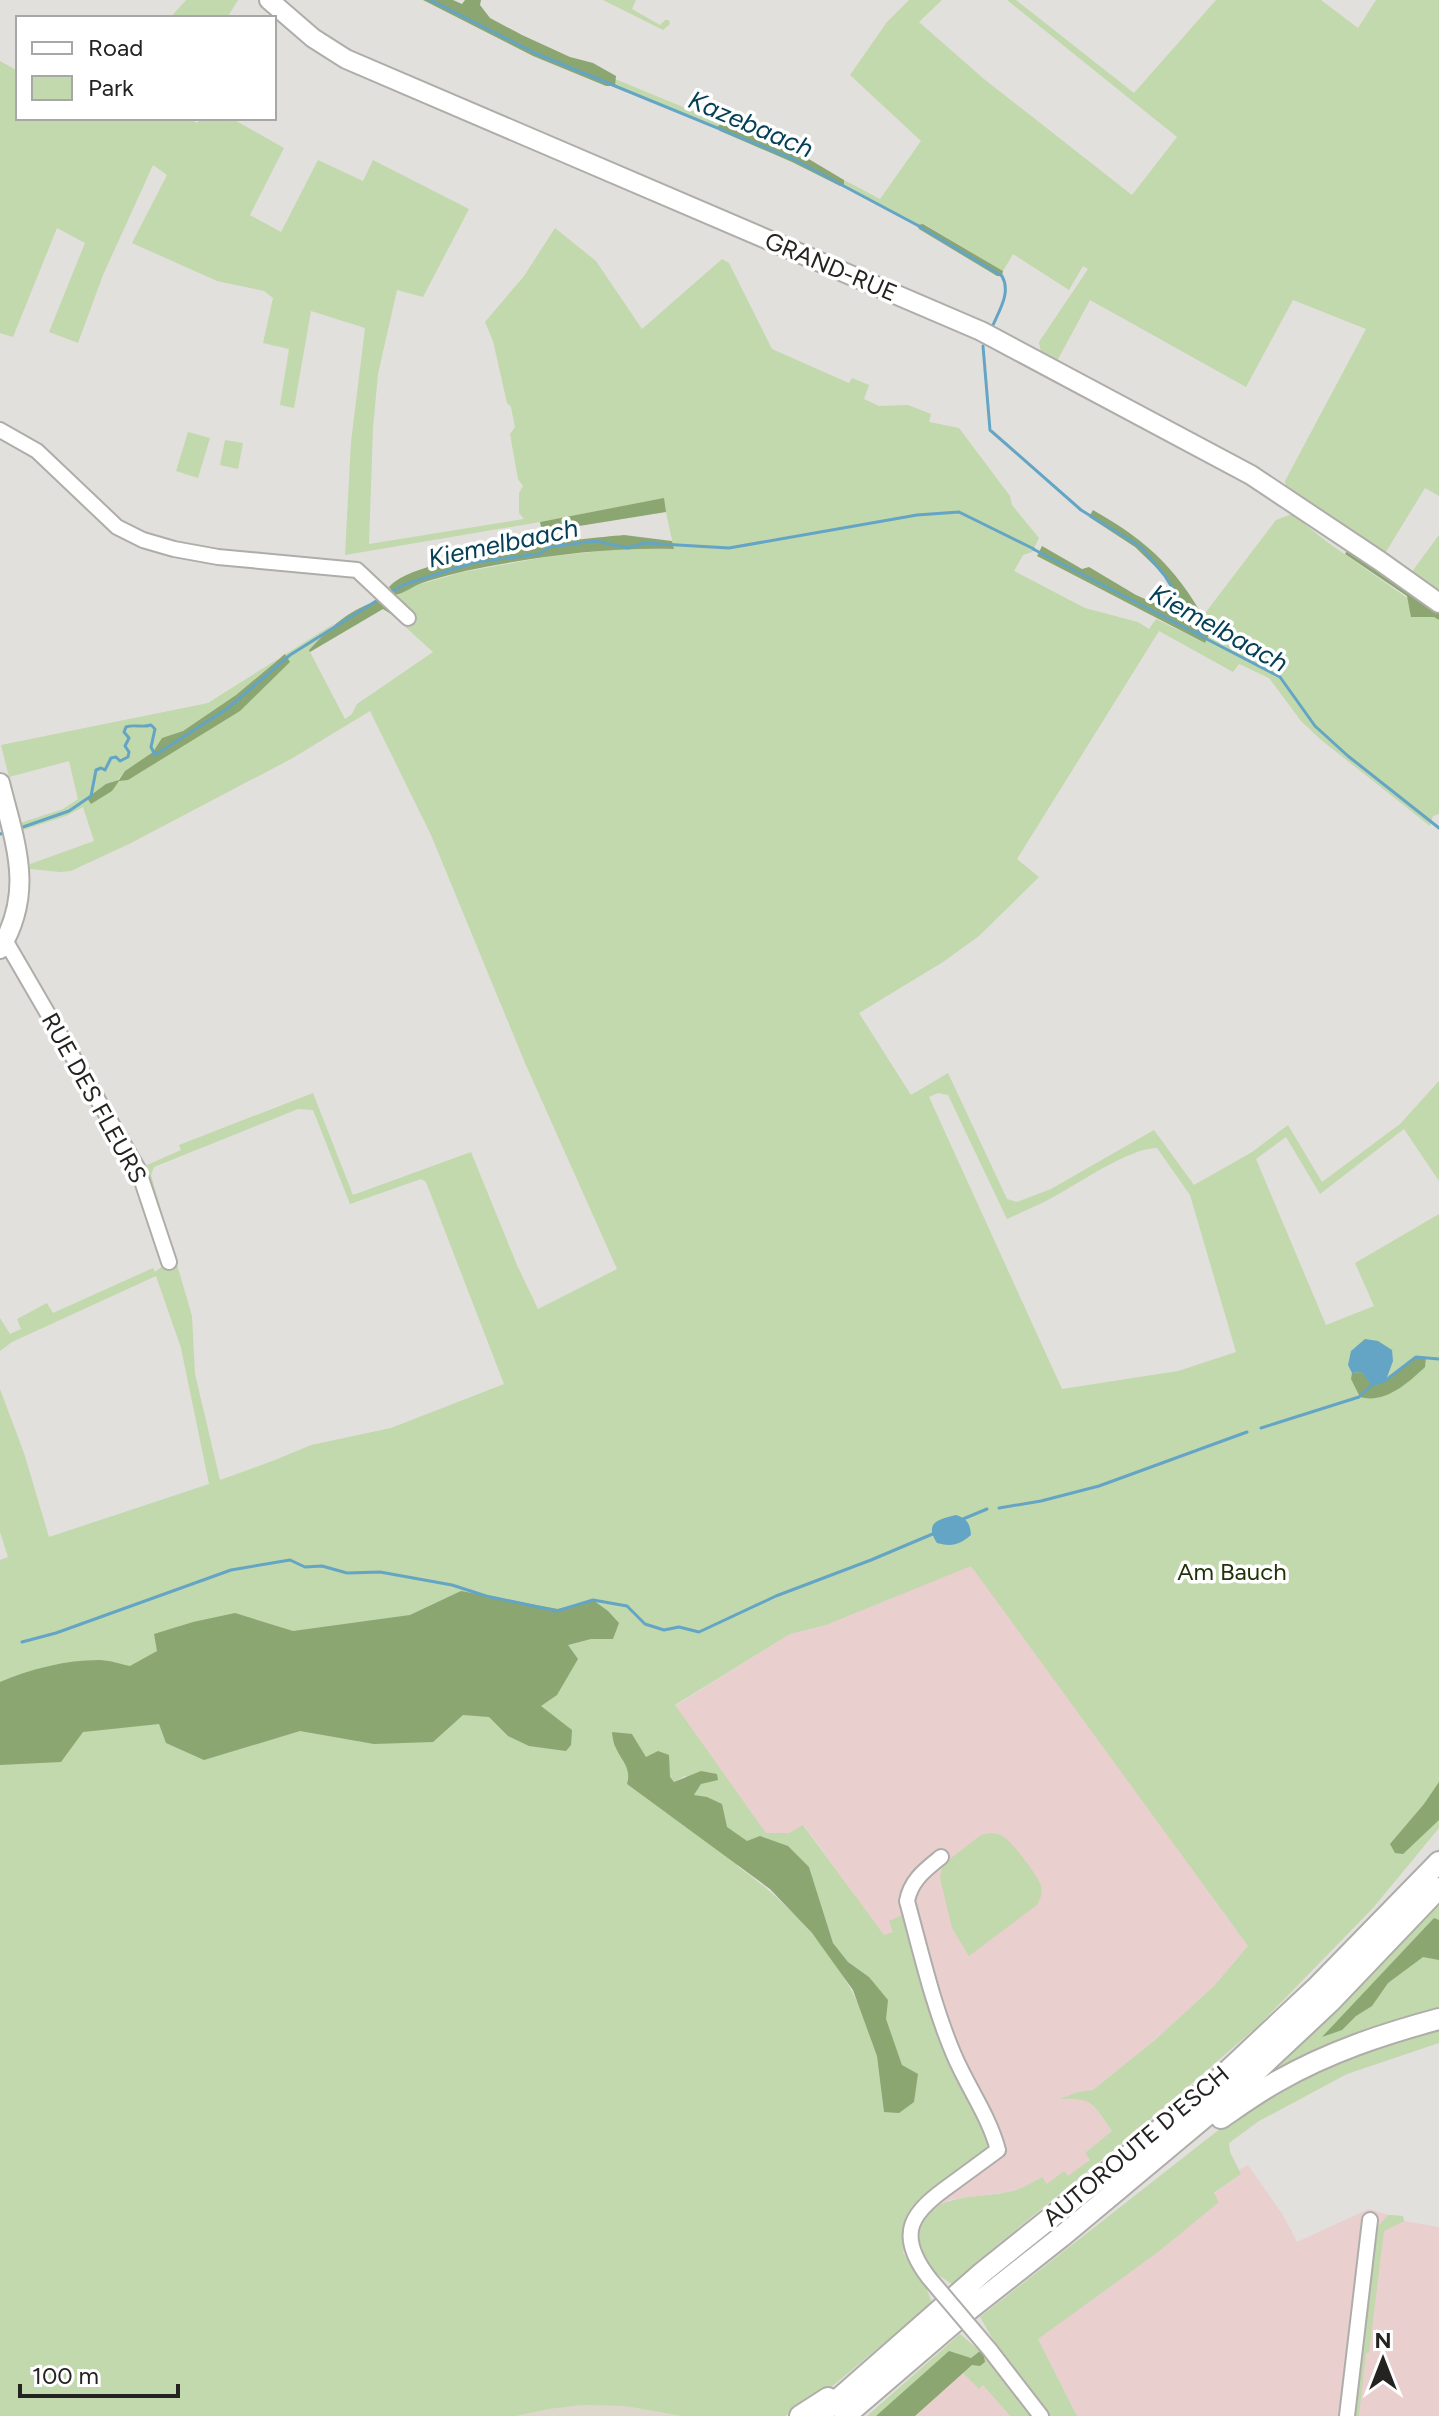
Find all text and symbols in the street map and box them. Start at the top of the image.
legend [16,16,276,120]
text: Road [88,33,143,62]
text: Park [88,73,134,102]
water label: Kazebaach [684,83,818,165]
street label: GRAND-RUE [761,226,902,307]
water label: Kiemelbaach [425,511,581,575]
water label: Kiemelbaach [1144,577,1294,679]
street label: RUE DES FLEURS [36,1008,153,1188]
park label: Am Bauch [1177,1557,1287,1586]
street label: AUTOROUTE D'ESCH [1037,2059,1235,2232]
north arrow [1343,2320,1423,2400]
text: N [1374,2327,1392,2354]
scale bar [20,2348,178,2398]
text: 100 m [32,2361,99,2390]

